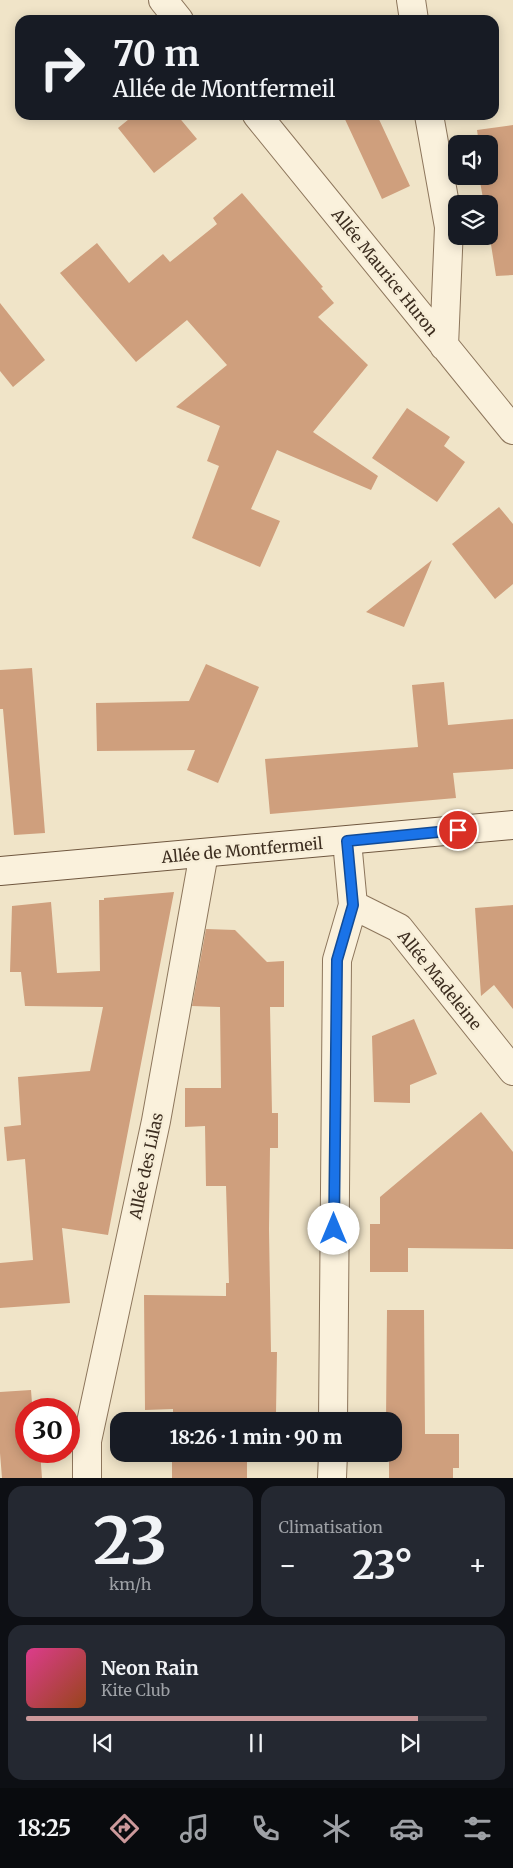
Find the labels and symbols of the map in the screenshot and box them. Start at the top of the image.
street label: Allée Maurice Huron [327,204,443,340]
pin [437,809,479,851]
street label: Allée de Montfermeil [160,833,323,867]
street label: Allée Madeleine [393,925,486,1034]
street label: Allée des Lilas [125,1111,167,1222]
position arrow [307,1202,359,1254]
speed limit sign: 30 [15,1398,80,1463]

